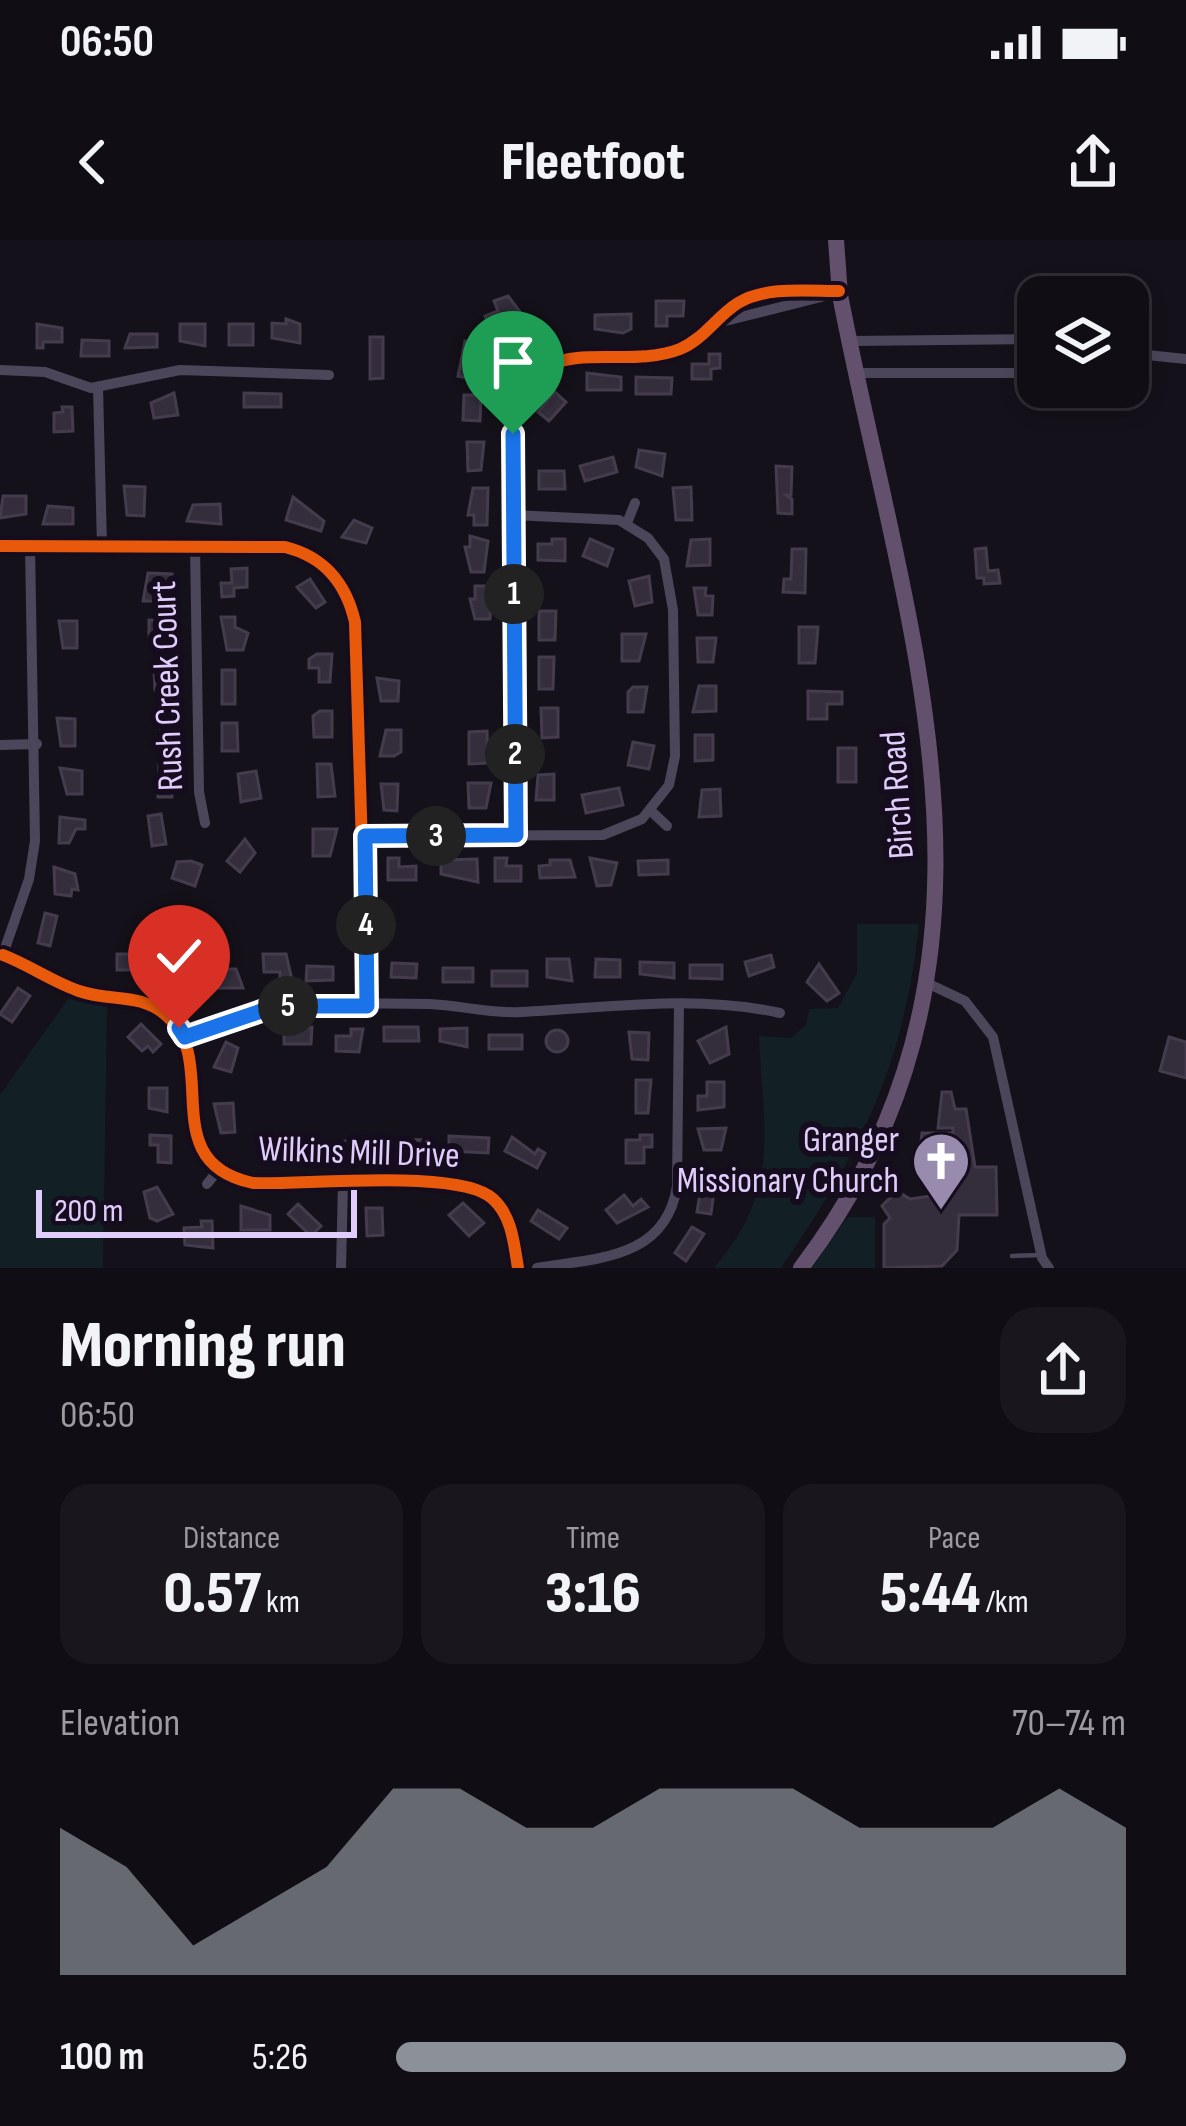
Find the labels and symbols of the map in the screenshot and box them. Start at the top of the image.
pin [462,311,564,434]
pin: 1 [484,564,544,624]
street label: Rush Creek Court [143,580,193,792]
pin: 2 [485,724,545,784]
street label: Birch Road [872,730,924,860]
pin: 3 [406,806,466,866]
pin: 4 [336,895,396,955]
pin [128,905,230,1028]
pin: 5 [258,976,318,1036]
place label: Granger Missionary Church [677,1119,899,1203]
street label: Wilkins Mill Drive [258,1128,460,1178]
church icon: Granger Missionary Church [910,1130,972,1212]
scale bar [36,1184,357,1237]

